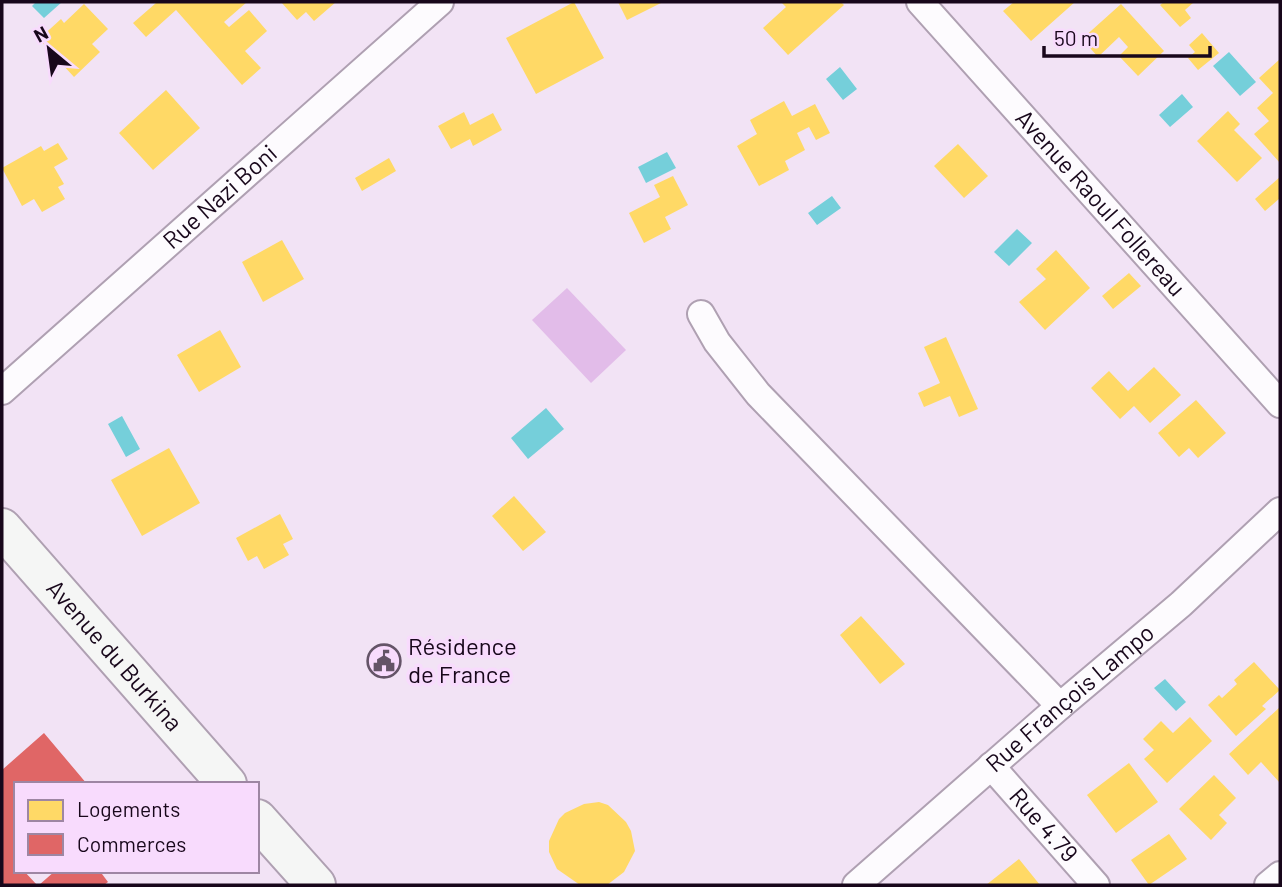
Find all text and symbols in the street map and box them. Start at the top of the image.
north arrow [14,14,84,84]
scale bar [1044,14,1210,58]
text: N [29,21,52,47]
text: 50 m [1054,25,1098,50]
street label: Avenue Raoul Follereau [1010,103,1192,301]
street label: Rue Nazi Boni [156,138,282,254]
street label: Avenue du Burkina [41,573,189,736]
street label: Rue François Lampo [979,617,1159,777]
place label: Résidence de France [408,631,517,688]
public building icon: Résidence de France [365,642,403,680]
street label: Rue 4.79 [1004,781,1085,867]
legend [14,782,259,873]
text: Logements [77,796,180,821]
text: Commerces [77,831,186,856]

